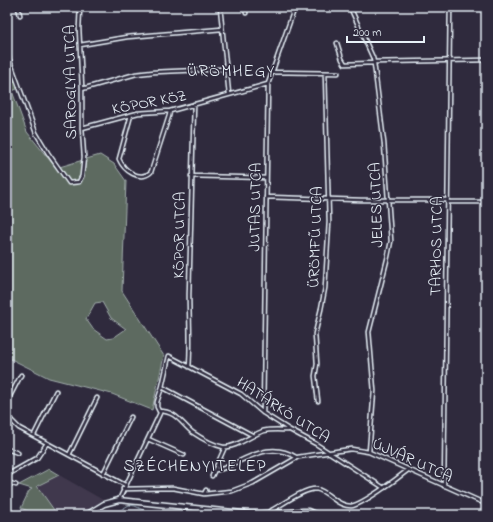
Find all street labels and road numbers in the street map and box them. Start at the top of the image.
street label: SAROGLYA UTCA [58,24,84,140]
street label: KŐPOR KÖZ [110,84,189,122]
street label: JUTAS UTCA [243,162,269,252]
street label: JELES UTCA [364,162,390,248]
street label: ÜRÖMFŰ UTCA [302,186,330,288]
street label: KŐPOR UTCA [167,191,193,279]
street label: TARHOS UTCA [424,196,450,296]
street label: HATÁRKŐ UTCA [231,371,335,450]
street label: ÚJVÁR UTCA [368,432,457,489]

